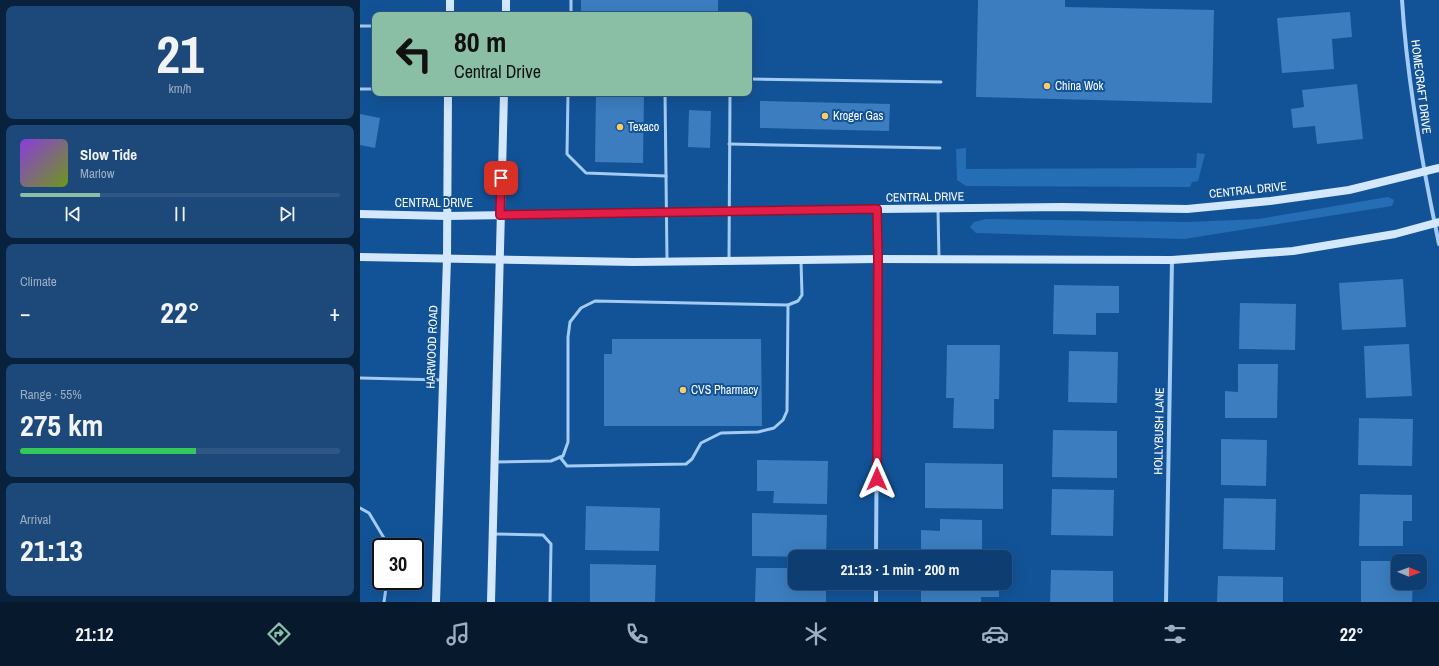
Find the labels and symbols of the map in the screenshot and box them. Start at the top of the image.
street label: HOMECRAFT DRIVE [1407,39,1435,135]
place label: China Wok [1055,78,1104,94]
marker: China Wok [1042,81,1052,91]
place label: Kroger Gas [833,108,883,124]
marker: Kroger Gas [820,111,830,121]
place label: Texaco [628,119,659,135]
marker: Texaco [615,122,625,132]
pin [484,161,518,195]
street label: CENTRAL DRIVE [1208,178,1288,202]
street label: CENTRAL DRIVE [886,188,964,206]
street label: CENTRAL DRIVE [395,195,473,211]
street label: HARWOOD ROAD [423,305,441,389]
place label: CVS Pharmacy [691,382,758,398]
marker: CVS Pharmacy [678,385,688,395]
street label: HOLLYBUSH LANE [1150,387,1168,475]
position arrow [856,458,898,500]
speed limit sign: 30 [372,538,424,590]
north arrow [1391,554,1427,590]

